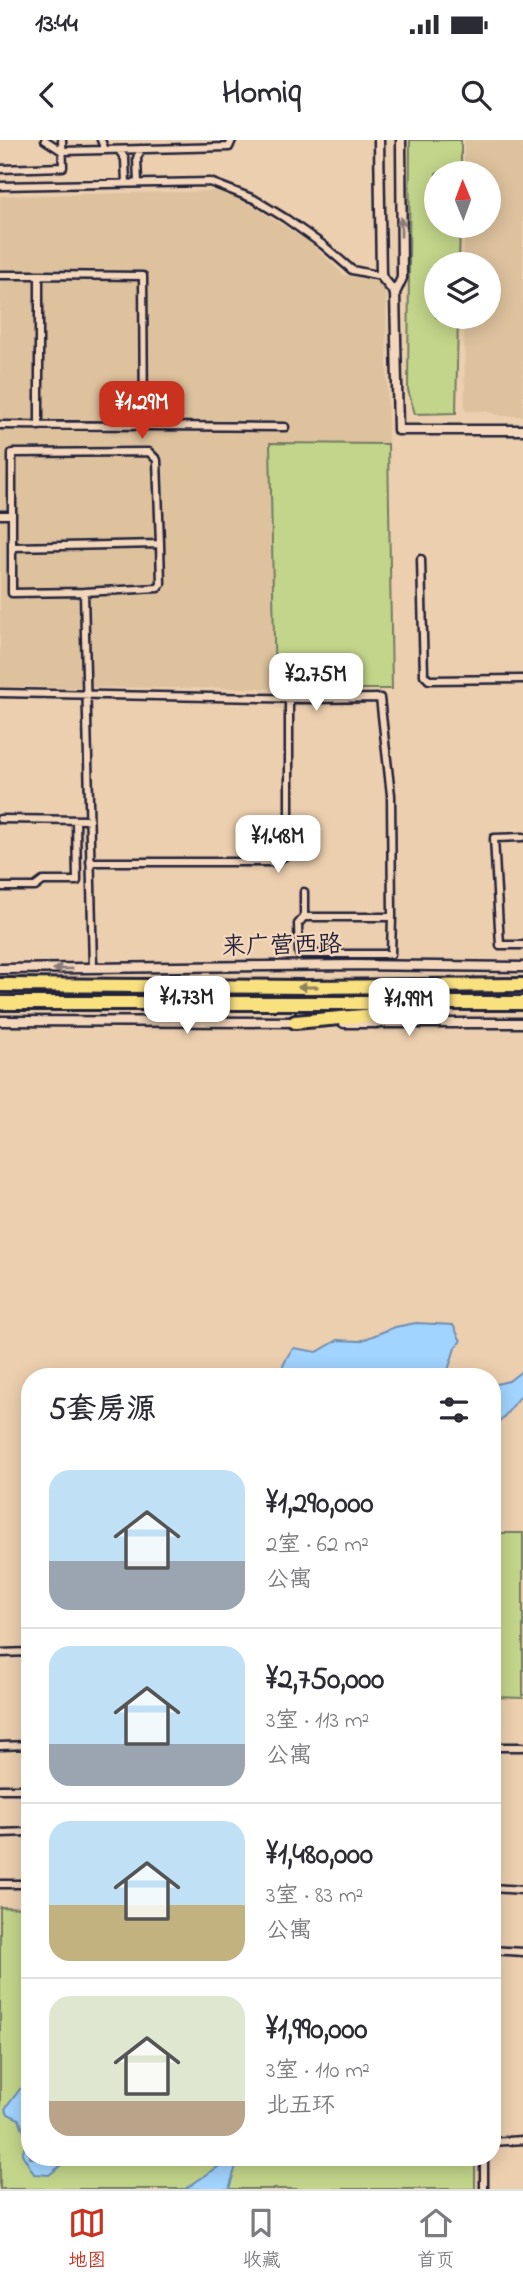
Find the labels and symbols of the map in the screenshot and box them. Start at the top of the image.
north arrow [424,161,500,238]
one-way arrow [396,215,407,237]
pin: ¥1.29M [85,382,199,441]
pin: ¥2.75M [259,654,373,713]
pin: ¥1.48M [221,816,335,875]
street label: 来广营西路 [222,928,342,966]
one-way arrow [52,963,74,975]
pin: ¥1.73M [130,976,244,1036]
pin: ¥1.99M [352,978,466,1038]
one-way arrow [297,981,319,993]

